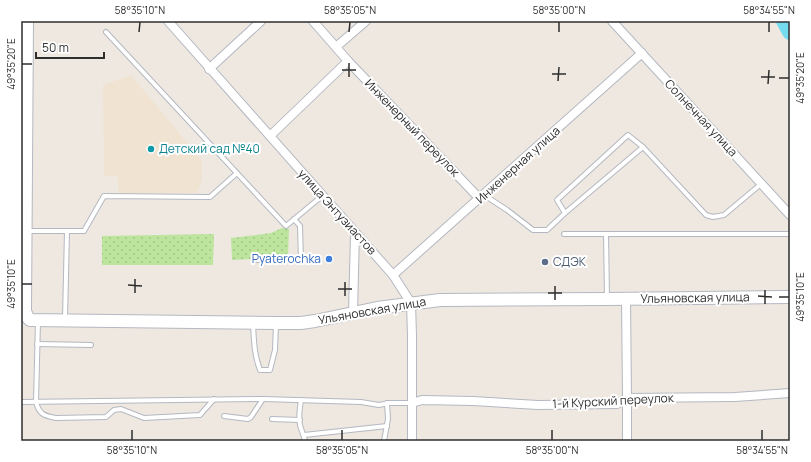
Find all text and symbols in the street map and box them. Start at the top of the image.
text: 58°35'10"N [115,3,165,17]
text: 58°35'05"N [324,3,376,17]
text: 58°35'00"N [533,3,585,17]
text: 58°34'55"N [743,3,795,17]
scale bar [36,34,104,60]
text: 49°35'20"E [4,38,18,90]
text: 50 m [42,39,69,56]
text: 49°35'20"E [793,52,807,104]
street label: Инженерный переулок [361,75,464,181]
street label: Солнечная улица [661,75,742,160]
street label: Инженерная улица [472,122,564,207]
place label: Детский сад №40 [159,140,260,157]
marker: Детский сад №40 [146,144,156,154]
street label: улица Энтузиастов [294,165,381,259]
place label: Pyaterochka [252,250,321,267]
place label: СДЭК [553,253,587,270]
marker: Pyaterochka [324,254,334,264]
marker: СДЭК [540,257,550,267]
text: 49°35'10"E [4,259,18,309]
text: 49°35'10"E [793,272,807,322]
street label: Ульяновская улица [640,288,750,307]
street label: Ульяновская улица [317,293,427,328]
street label: 1-й Курский переулок [552,389,675,412]
text: 58°35'10"N [107,443,157,457]
text: 58°35'05"N [316,443,368,457]
text: 58°35'00"N [526,443,578,457]
text: 58°34'55"N [736,443,788,457]

